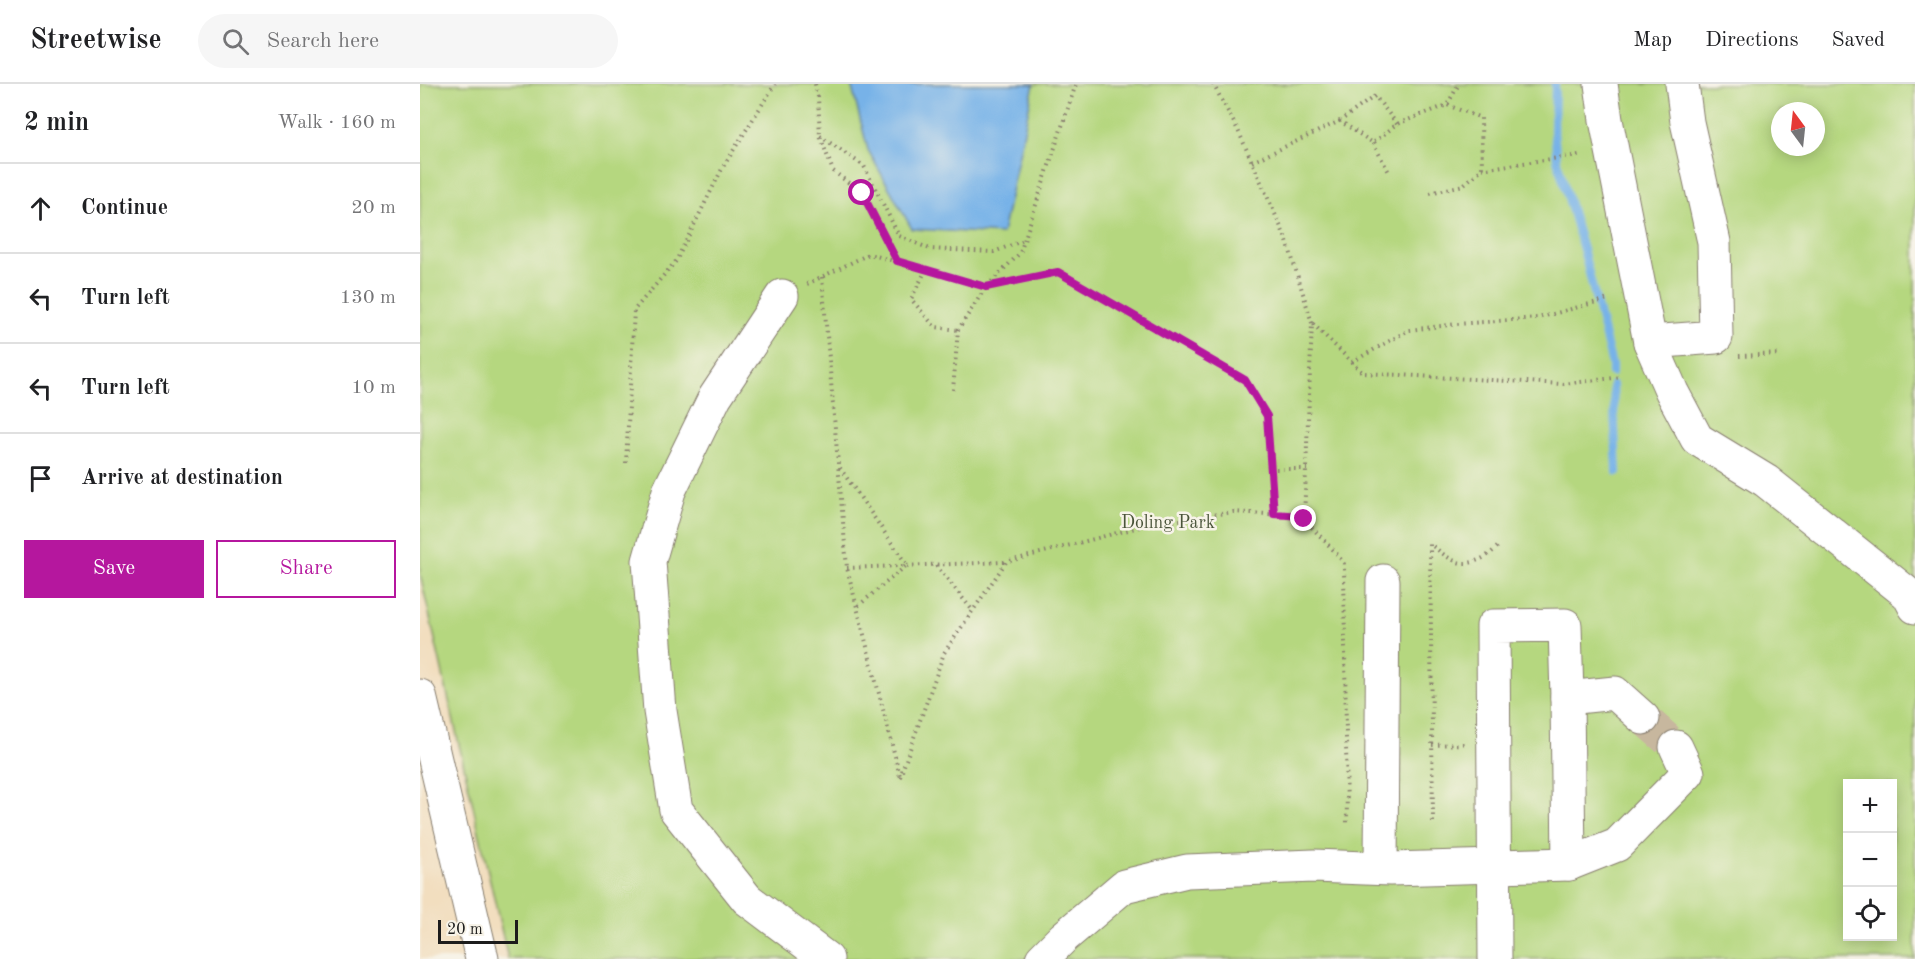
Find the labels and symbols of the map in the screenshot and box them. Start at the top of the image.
north arrow [1771,102,1825,156]
route start [848,179,874,205]
route end [1290,505,1316,531]
park label: Doling Park [1121,514,1215,532]
scale bar [438,917,518,944]

